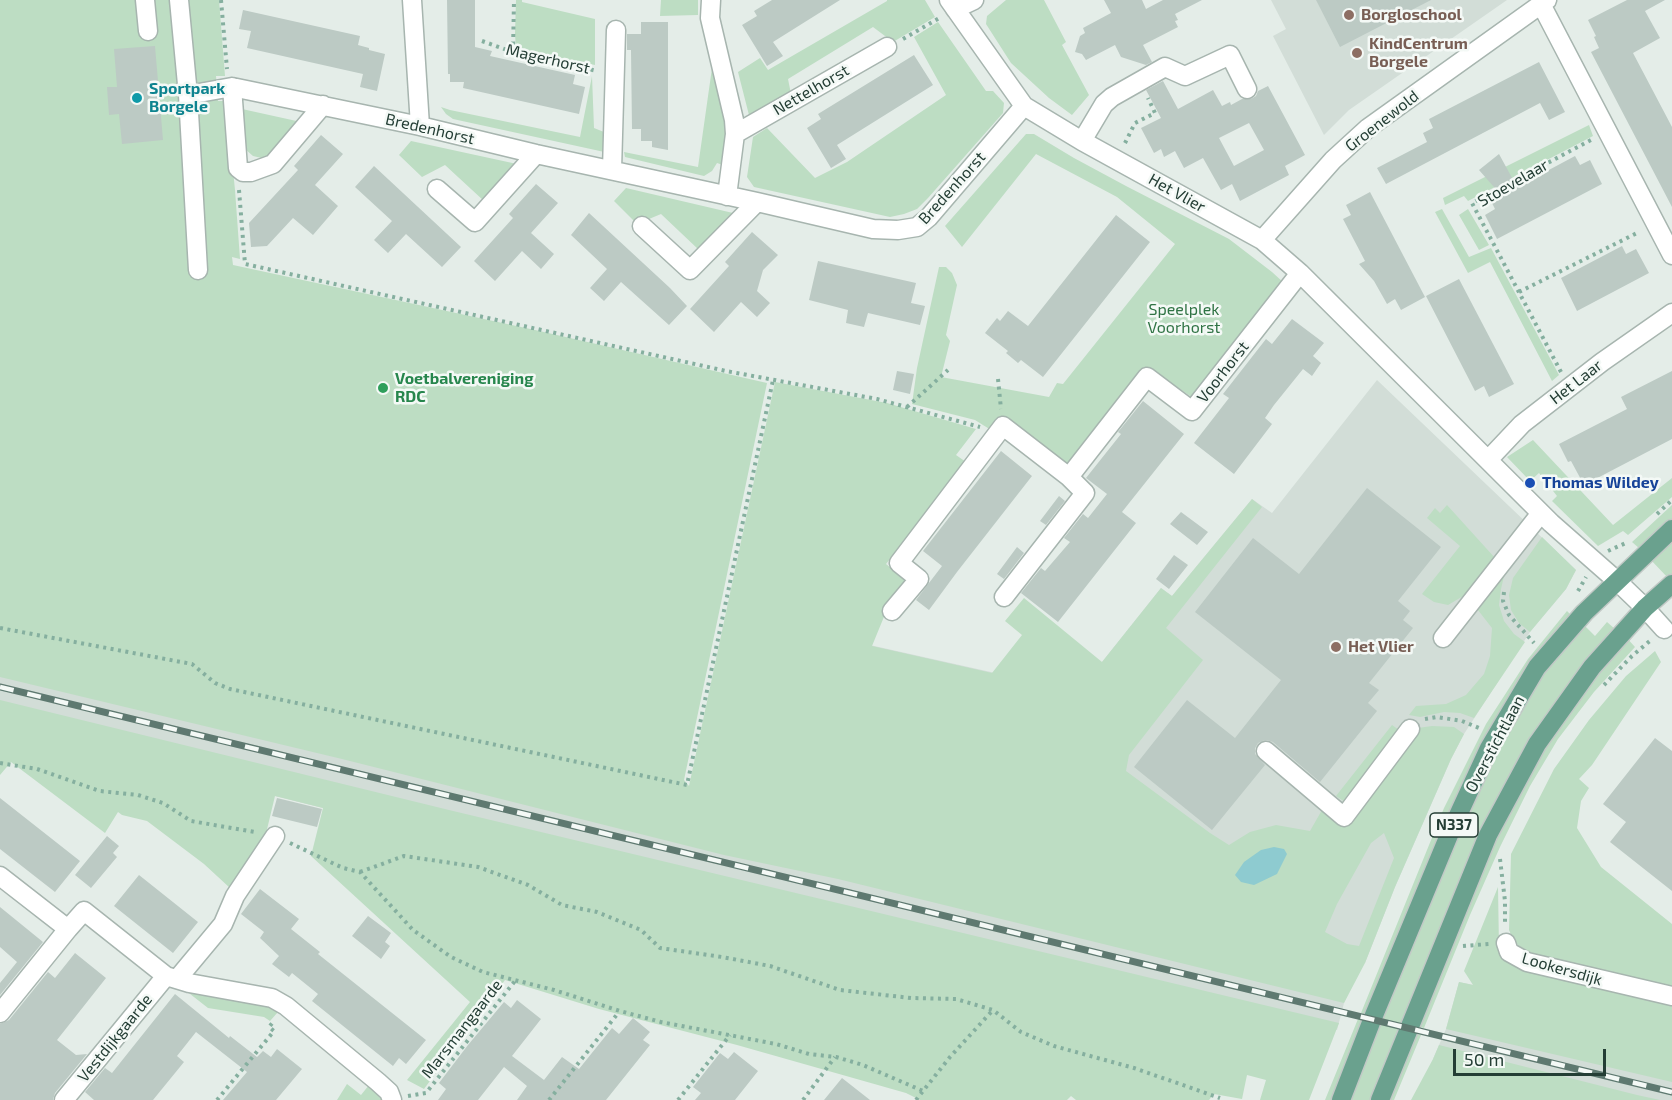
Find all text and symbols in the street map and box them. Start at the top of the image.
place label: Borgloschool [1361,5,1462,25]
marker: Borgloschool [1342,8,1356,22]
place label: KindCentrum Borgele [1369,34,1468,72]
street label: Magerhorst [504,40,592,78]
marker: KindCentrum Borgele [1350,46,1364,60]
street label: Nettelhorst [770,61,852,119]
place label: Sportpark Borgele [149,79,225,117]
street label: Groenewold [1341,86,1423,156]
marker: Sportpark Borgele [130,91,144,105]
street label: Bredenhorst [384,109,476,149]
street label: Bredenhorst [914,148,990,228]
street label: Stoevelaar [1474,155,1552,211]
street label: Het Vlier [1145,169,1209,217]
park label: Speelplek Voorhorst [1148,300,1220,338]
street label: Voorhorst [1193,337,1253,407]
street label: Het Laar [1546,356,1606,408]
place label: Voetbalvereniging RDC [395,369,533,407]
marker: Voetbalvereniging RDC [376,381,390,395]
place label: Thomas Wildey [1542,473,1659,493]
marker: Thomas Wildey [1523,476,1537,490]
place label: Het Vlier [1348,637,1414,657]
marker: Het Vlier [1329,640,1343,654]
street label: Overstichtlaan [1461,692,1529,796]
road number: N337 [1430,813,1478,837]
street label: Lookersdijk [1520,948,1604,990]
street label: Marsmangaarde [418,976,506,1082]
street label: Vestdijkgaarde [74,990,156,1086]
scale bar [1456,1037,1609,1075]
text: 50 m [1464,1048,1504,1070]

